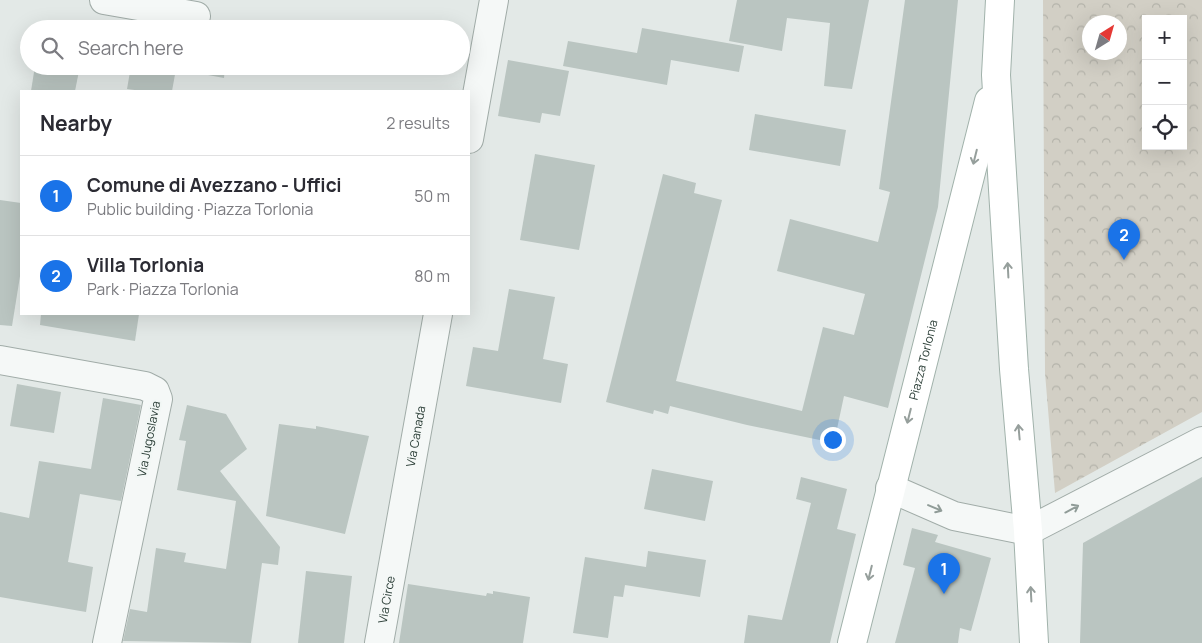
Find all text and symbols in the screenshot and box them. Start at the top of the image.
north arrow [1082,15,1127,60]
map controls [1142,15,1187,150]
button: + [1142,15,1187,60]
search box [20,20,470,75]
icon: search [38,34,66,62]
text: Search here [78,35,184,61]
button: − [1142,60,1187,105]
button: locate [1142,105,1187,150]
text: Nearby [40,109,112,137]
text: 2 results [386,112,450,134]
one-way arrow [970,148,979,164]
text: Comune di Avezzano - Uffici [87,172,342,198]
text: 1 [52,185,60,207]
text: 50 m [414,185,450,207]
text: Public building · Piazza Torlonia [87,198,314,220]
pin: 2 [1108,219,1140,260]
text: Villa Torlonia [87,252,204,278]
one-way arrow [1003,262,1012,278]
text: 2 [51,265,61,287]
text: 80 m [414,265,450,287]
text: Park · Piazza Torlonia [87,278,239,300]
street label: Piazza Torlonia [905,318,941,402]
street label: Via Jugoslavia [133,400,164,478]
street label: Via Canada [402,404,429,468]
one-way arrow [904,407,913,423]
one-way arrow [1014,425,1024,441]
your location [820,427,846,453]
one-way arrow [927,503,942,513]
one-way arrow [1064,504,1079,514]
pin: 1 [928,553,960,594]
one-way arrow [864,565,874,581]
street label: Via Circe [374,574,399,625]
one-way arrow [1027,587,1036,603]

